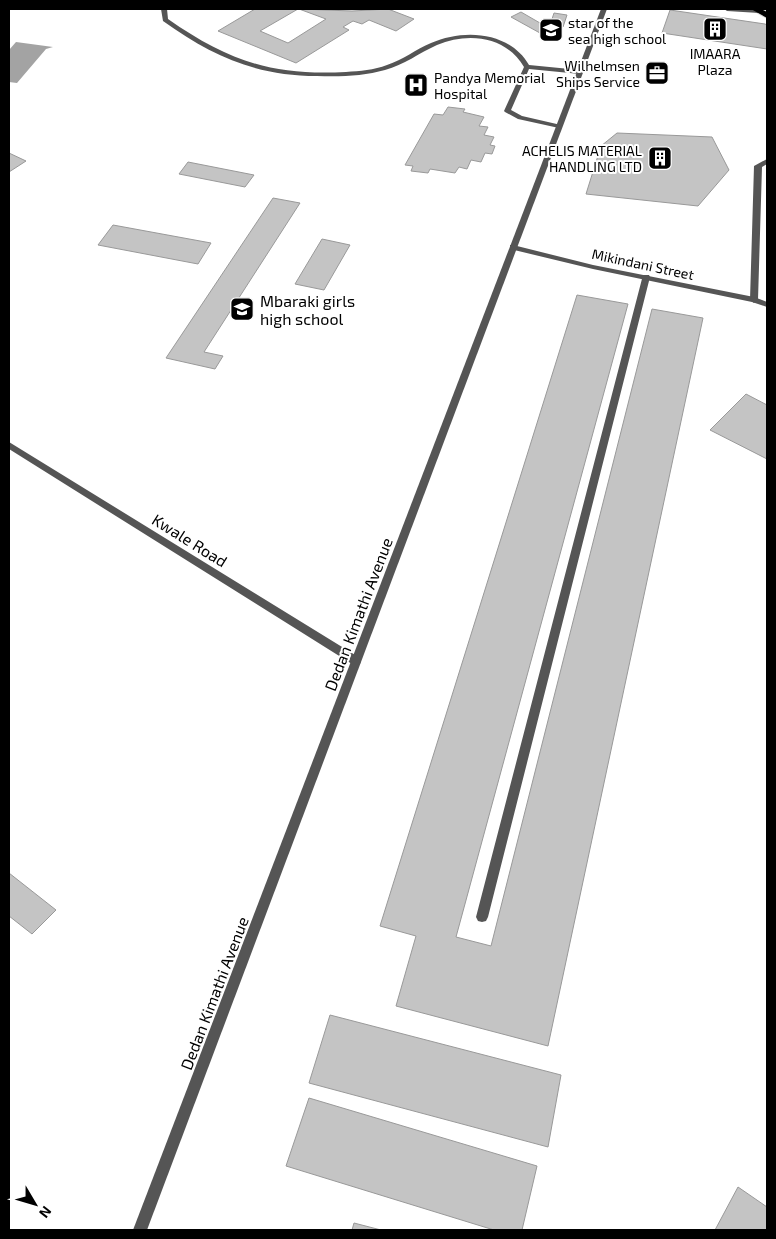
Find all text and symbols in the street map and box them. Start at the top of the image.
place label: star of the sea high school [568,14,667,47]
building icon: IMAARA Plaza [702,16,728,42]
school or university icon: star of the sea high school [538,17,564,43]
place label: IMAARA Plaza [690,45,741,78]
place label: Wilhelmsen Ships Service [556,57,640,90]
office icon: Wilhelmsen Ships Service [644,60,670,86]
place label: Pandya Memorial Hospital [434,69,546,102]
hospital icon: Pandya Memorial Hospital [403,72,429,98]
place label: ACHELIS MATERIAL HANDLING LTD [522,142,642,175]
building icon: ACHELIS MATERIAL HANDLING LTD [647,145,673,171]
street label: Mikindani Street [590,245,696,283]
place label: Mbaraki girls high school [260,291,355,328]
school or university icon: Mbaraki girls high school [229,296,255,322]
street label: Kwale Road [149,509,231,571]
street label: Dedan Kimathi Avenue [320,535,396,693]
street label: Dedan Kimathi Avenue [176,914,252,1072]
north arrow [10,1179,60,1229]
text: N [36,1203,55,1222]

